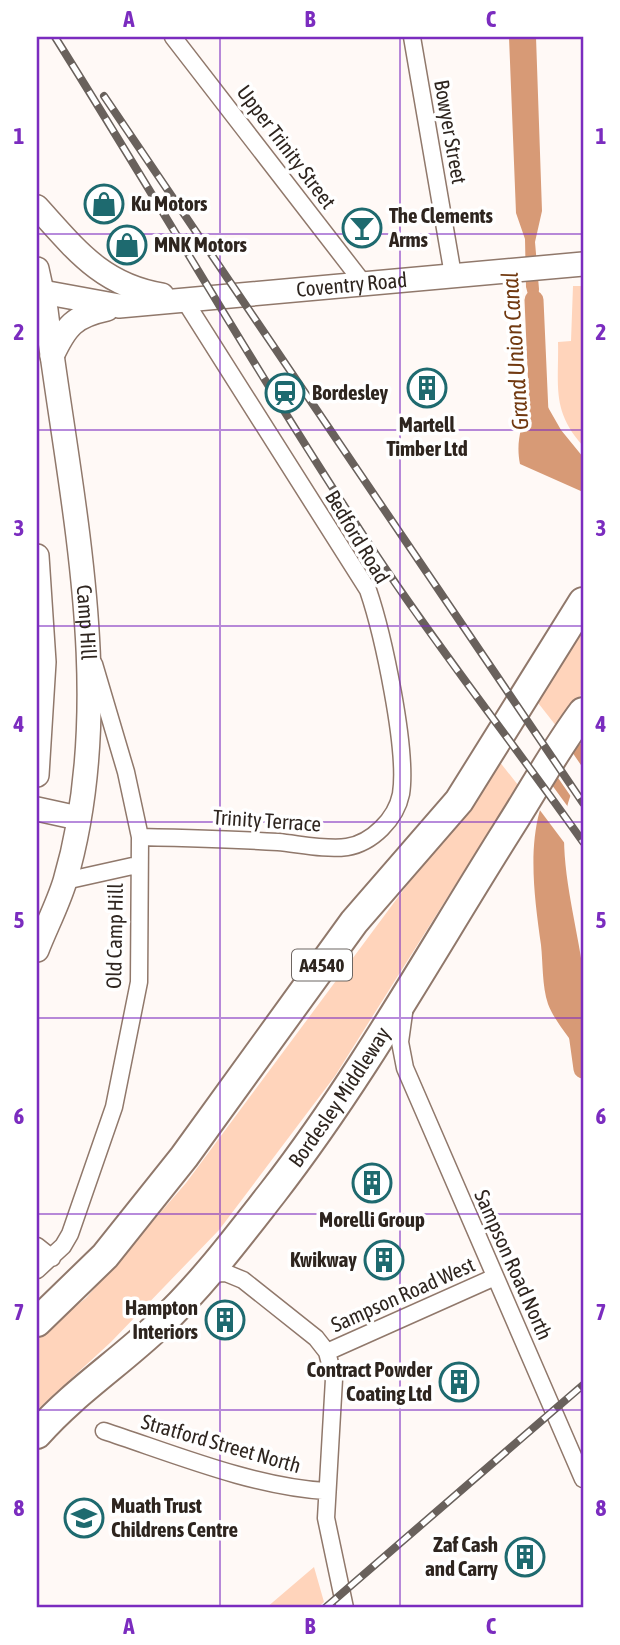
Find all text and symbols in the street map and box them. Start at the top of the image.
text: A [122,6,135,32]
text: B [305,6,316,32]
text: C [486,6,497,32]
street label: Bowyer Street [430,78,472,186]
street label: Upper Trinity Street [233,80,341,213]
text: 1 [14,123,25,149]
text: 1 [596,123,607,149]
shop icon: Ku Motors [83,183,125,225]
place label: Ku Motors [131,191,208,215]
place label: The Clements Arms [388,203,494,251]
bar icon: The Clements Arms [341,207,383,249]
shop icon: MNK Motors [106,224,148,266]
place label: MNK Motors [154,232,247,256]
street label: Coventry Road [295,267,408,301]
water label: Grand Union Canal [497,271,533,431]
text: 2 [14,319,24,345]
text: 2 [596,319,606,345]
building icon: Martell Timber Ltd [406,367,448,409]
station icon: Bordesley [264,372,306,414]
place label: Bordesley [312,380,389,404]
place label: Martell Timber Ltd [386,412,468,460]
street label: Bedford Road [321,486,395,587]
text: 3 [14,515,24,541]
text: 3 [596,515,606,541]
street label: Camp Hill [72,584,102,661]
text: 4 [13,711,25,737]
text: 4 [595,711,607,737]
street label: Trinity Terrace [212,804,322,836]
street label: Old Camp Hill [101,882,127,989]
text: 5 [14,907,25,933]
text: 5 [596,907,607,933]
road number: A4540 [292,950,352,981]
street label: Bordesley Middleway [283,1022,395,1171]
text: 6 [14,1103,25,1129]
text: 6 [596,1103,607,1129]
building icon: Morelli Group [351,1162,393,1204]
street label: Sampson Road North [470,1186,558,1343]
place label: Morelli Group [319,1207,425,1231]
building icon: Kwikway [363,1239,405,1281]
place label: Kwikway [290,1247,357,1271]
street label: Sampson Road West [327,1252,478,1336]
place label: Hampton Interiors [125,1295,199,1343]
text: 7 [14,1299,24,1325]
building icon: Hampton Interiors [204,1299,246,1341]
text: 7 [596,1299,606,1325]
place label: Contract Powder Coating Ltd [306,1357,433,1405]
building icon: Contract Powder Coating Ltd [438,1361,480,1403]
street label: Stratford Street North [139,1409,304,1477]
place label: Muath Trust Childrens Centre [111,1493,238,1541]
text: 8 [14,1495,25,1521]
text: 8 [596,1495,607,1521]
school or university icon: Muath Trust Childrens Centre [63,1497,105,1539]
place label: Zaf Cash and Carry [425,1532,498,1580]
building icon: Zaf Cash and Carry [504,1536,546,1578]
text: A [122,1613,135,1639]
text: B [305,1613,316,1639]
text: C [486,1613,497,1639]

